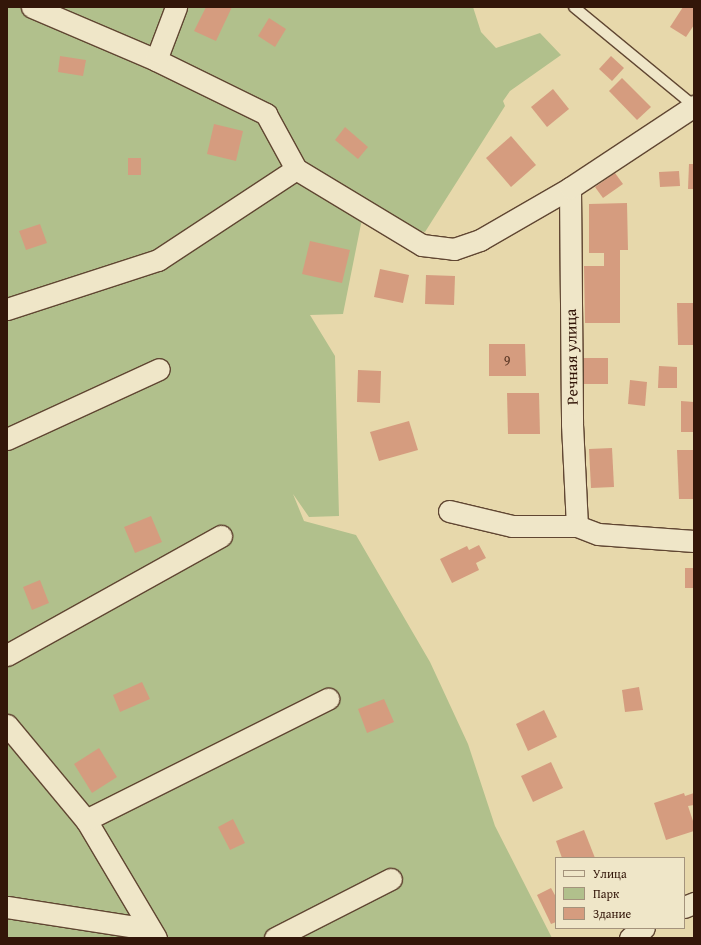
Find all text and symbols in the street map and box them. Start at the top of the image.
street label: Речная улица [561,309,581,405]
house number: 9 [504,352,510,368]
legend [555,857,685,929]
text: Улица [593,865,627,882]
text: Парк [593,885,619,902]
text: Здание [593,905,631,922]

